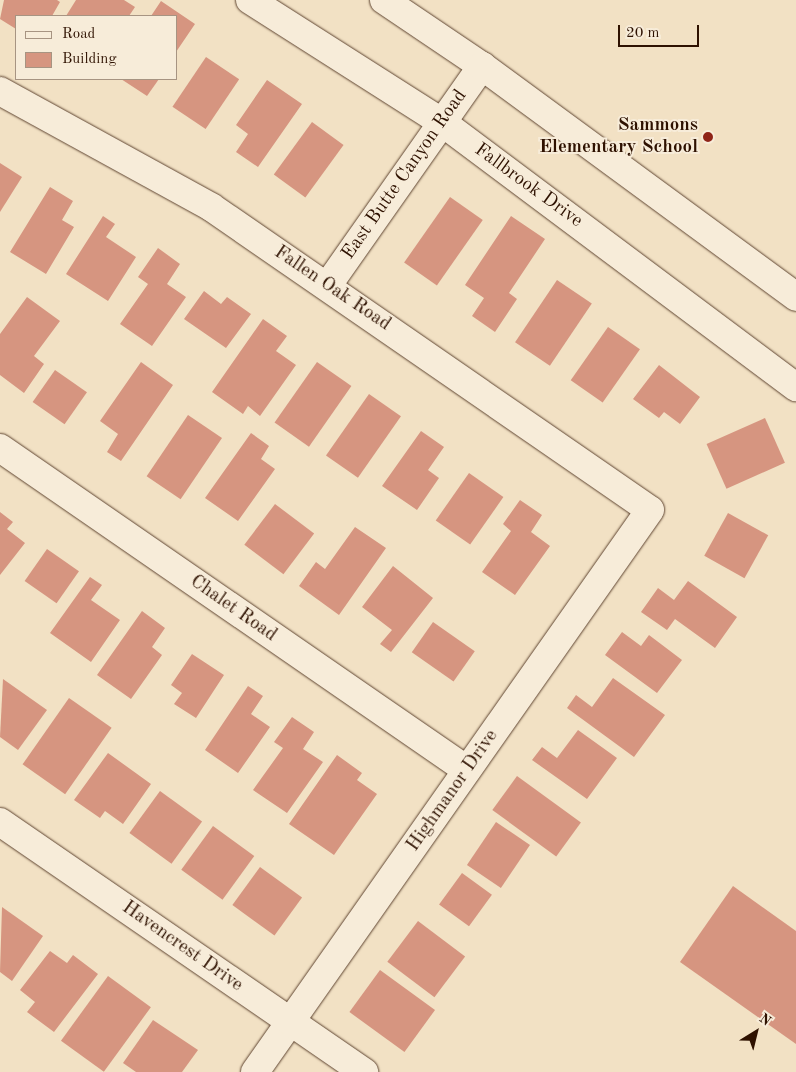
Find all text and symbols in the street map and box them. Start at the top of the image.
legend [15,15,178,80]
scale bar [621,15,702,47]
text: 20 m [626,26,660,41]
text: Road [62,27,95,42]
text: Building [62,52,117,67]
street label: East Butte Canyon Road [338,86,472,264]
place label: Sammons Elementary School [539,115,698,159]
marker: Sammons Elementary School [702,131,714,143]
street label: Fallbrook Drive [469,139,587,233]
street label: Fallen Oak Road [269,242,395,336]
street label: Chalet Road [185,571,281,647]
street label: Highmanor Drive [402,726,504,856]
street label: Havencrest Drive [117,897,247,997]
north arrow [731,1007,781,1057]
text: N [756,1011,773,1029]

